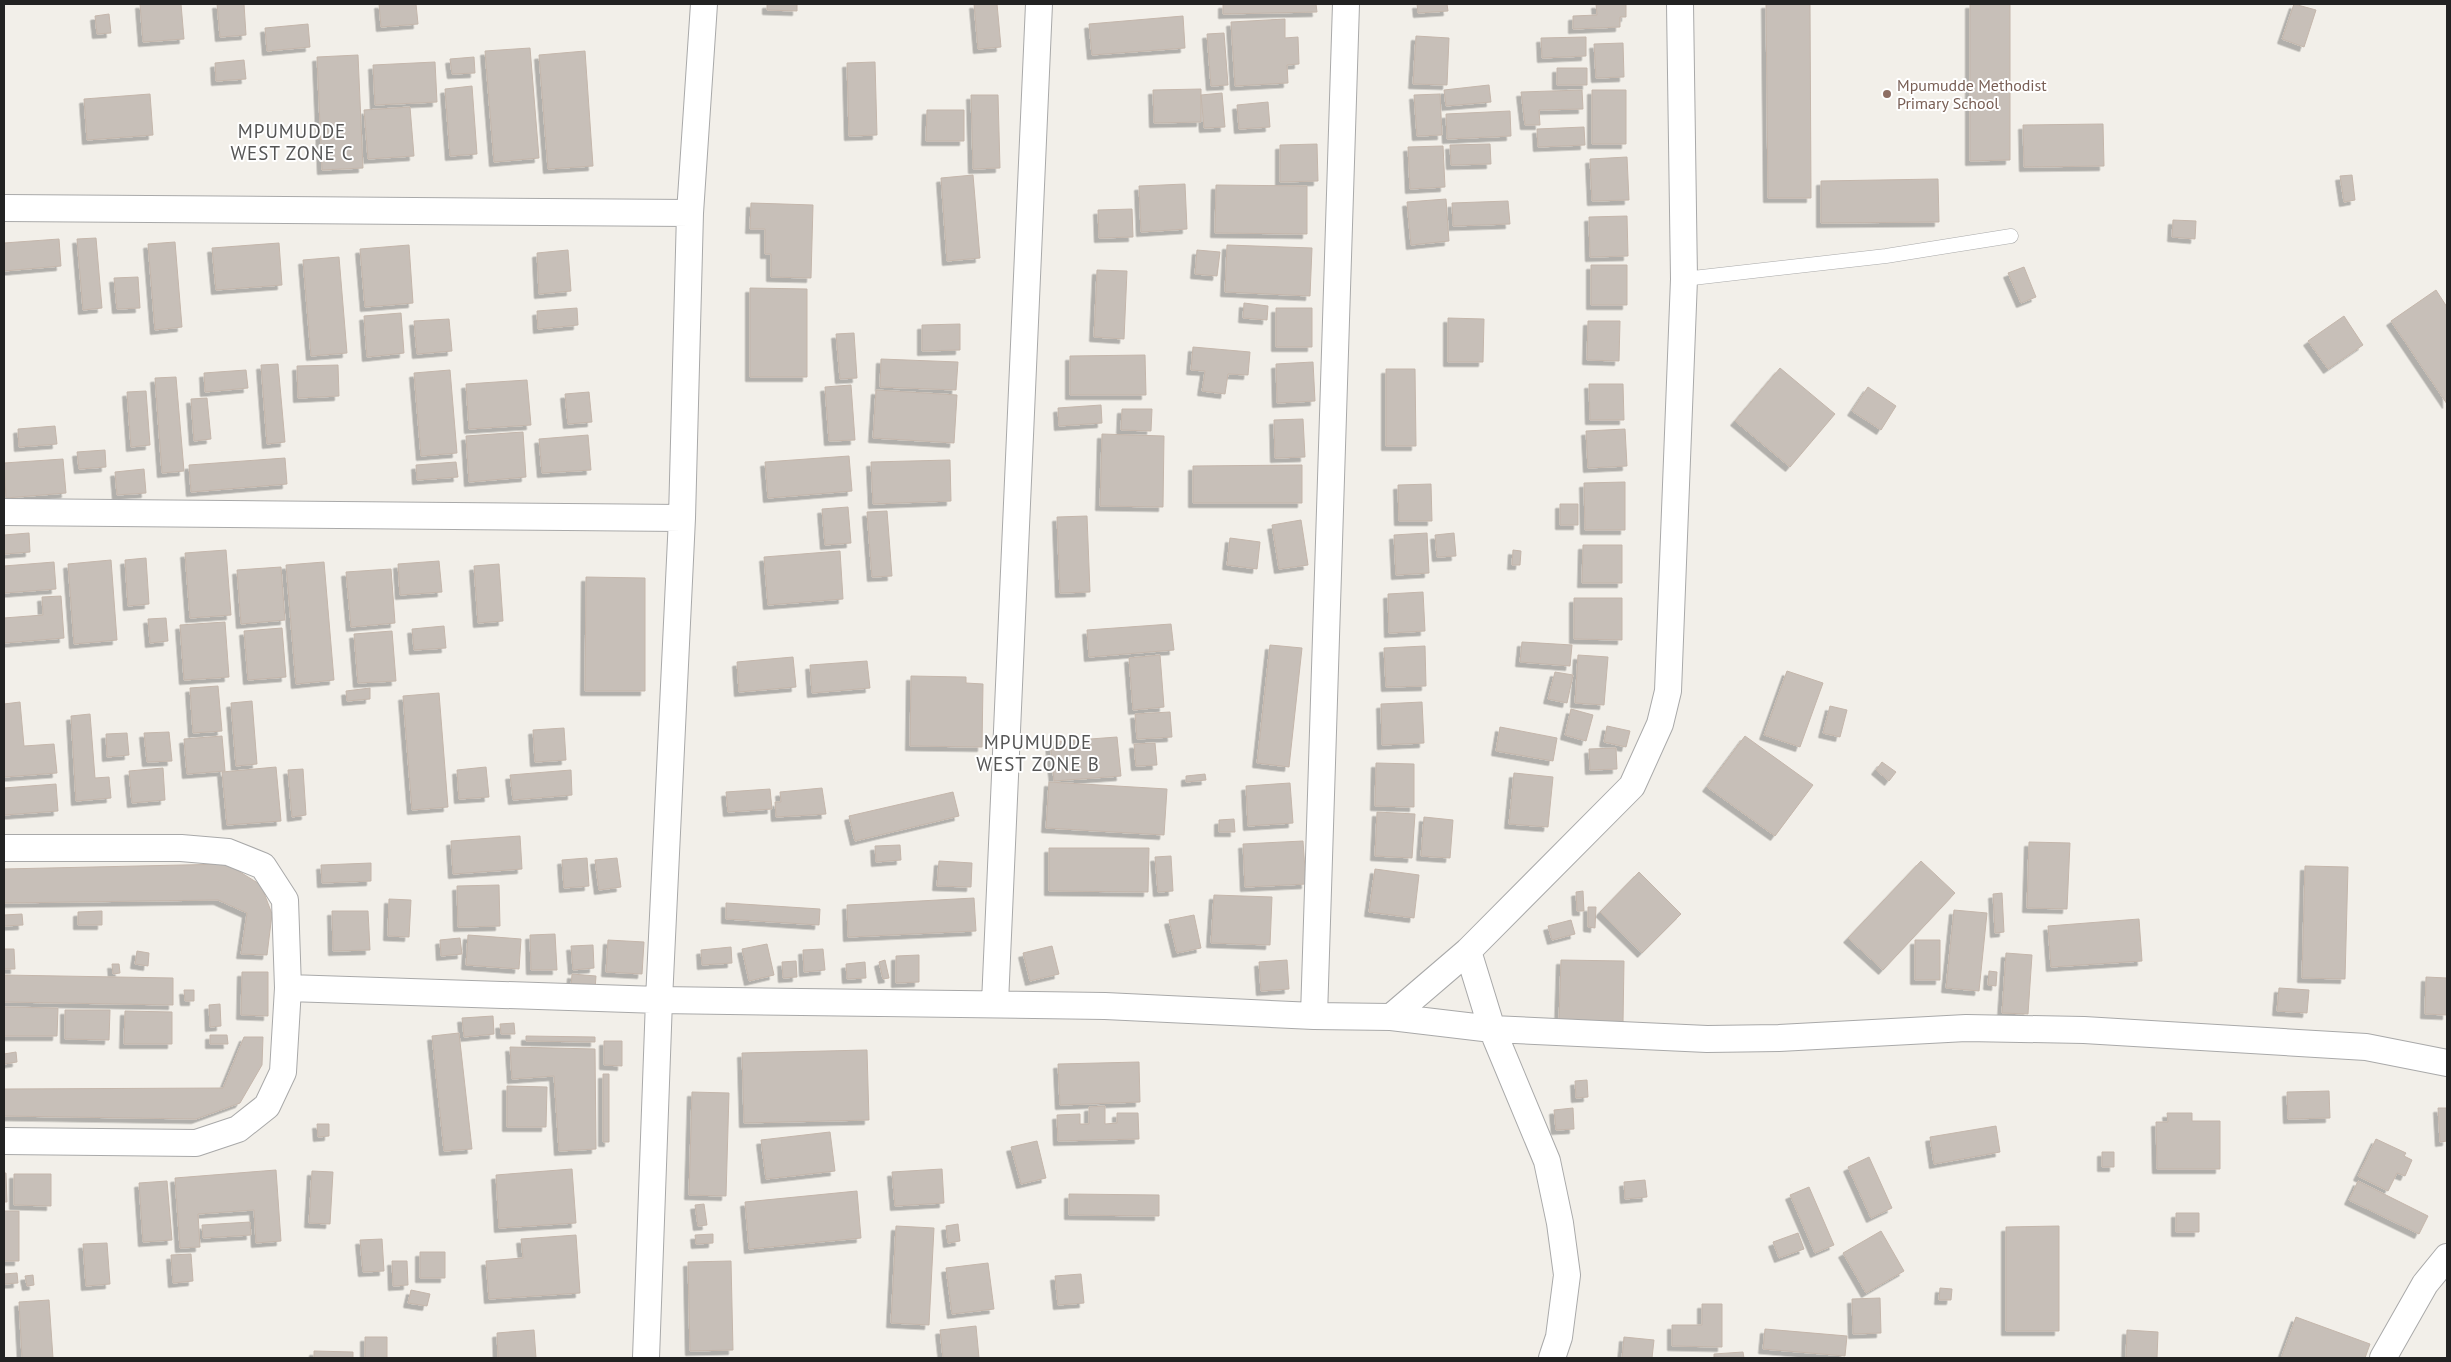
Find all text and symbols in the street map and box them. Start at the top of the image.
place label: Mpumudde Methodist Primary School [1897,75,2047,113]
marker: Mpumudde Methodist Primary School [1881,88,1893,100]
district label: MPUMUDDE WEST ZONE C [230,119,354,165]
district label: MPUMUDDE WEST ZONE B [976,730,1100,776]

